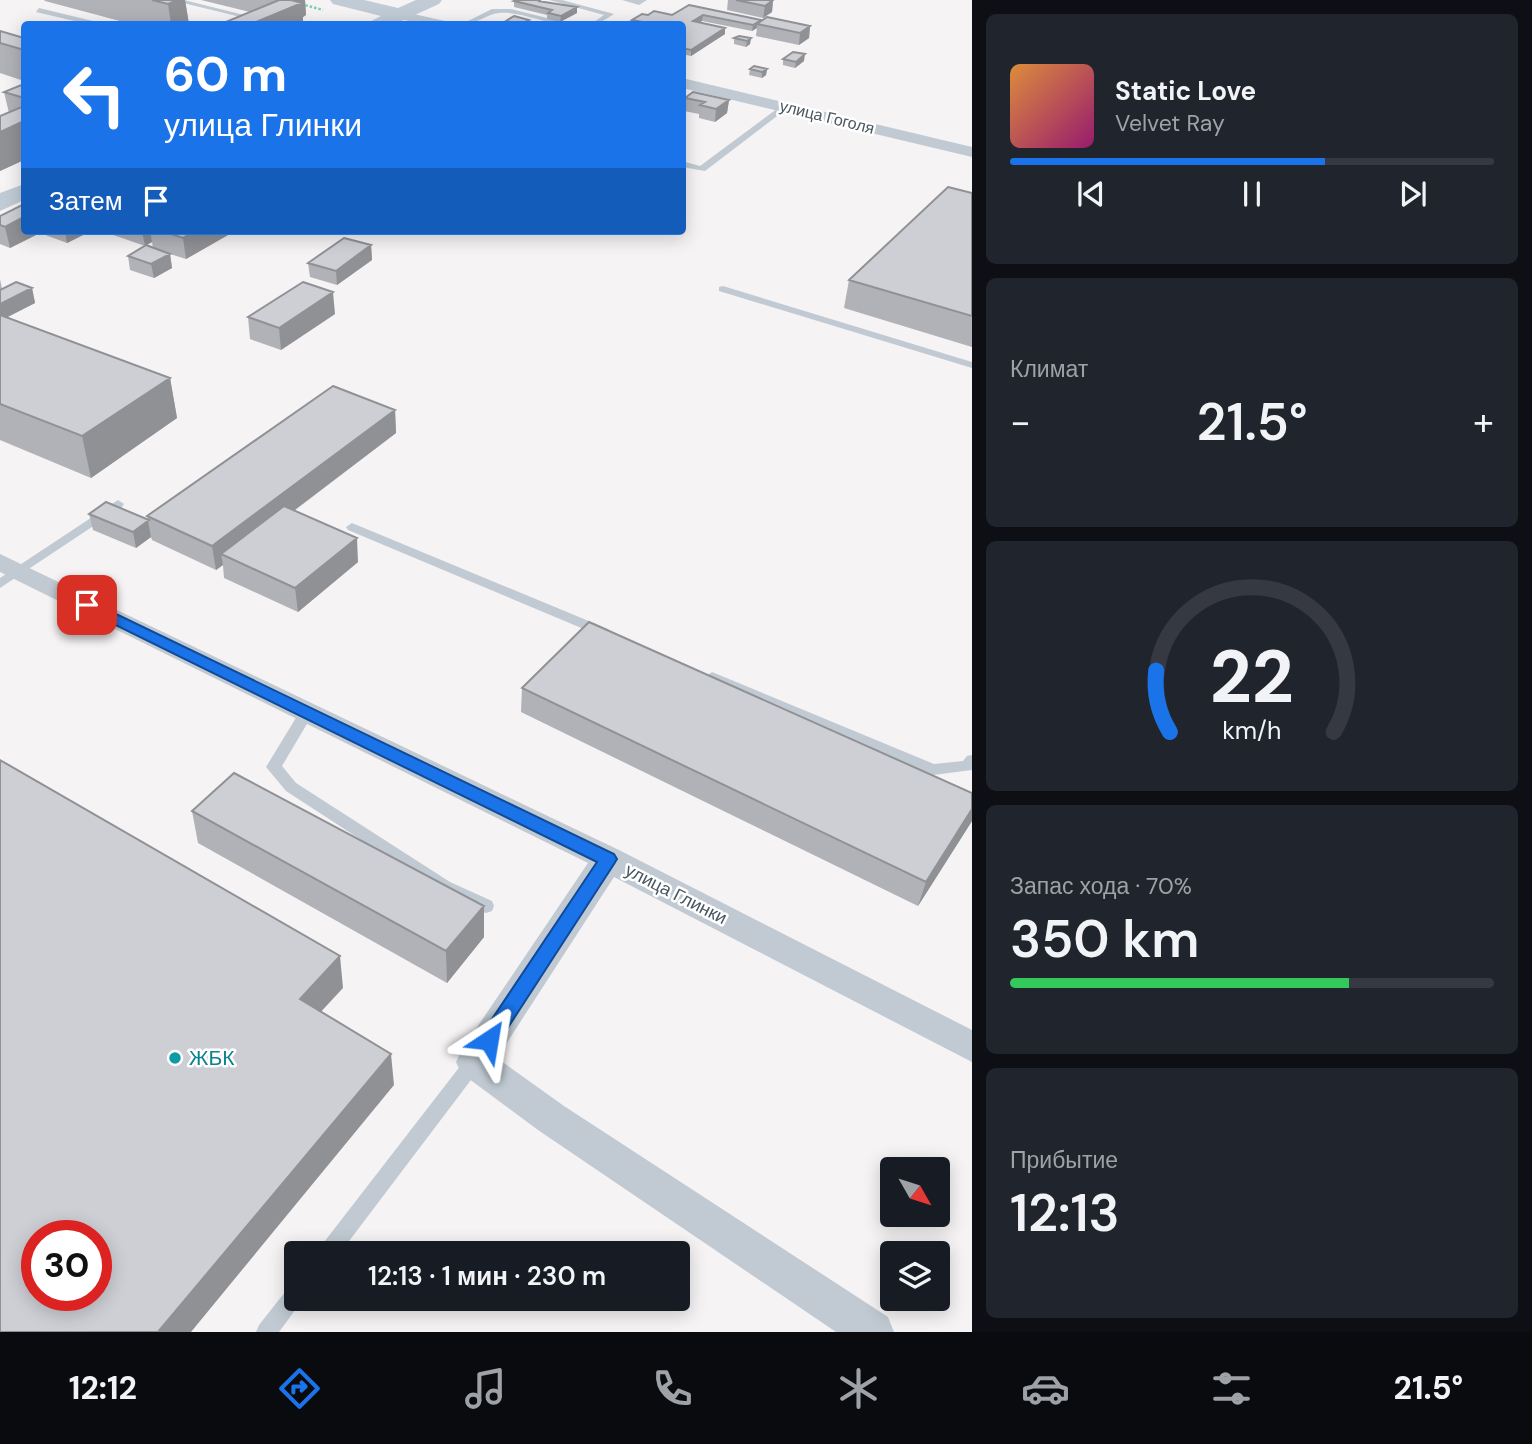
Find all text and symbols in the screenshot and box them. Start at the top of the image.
text: 60 m [164,42,287,106]
icon: left [49,49,140,140]
text: Static Love [1115,74,1256,108]
street label: улица Гоголя [778,95,876,139]
text: улица Глинки [164,104,362,146]
text: Velvet Ray [1115,108,1225,138]
icon: previous [1072,175,1110,213]
icon: pause [1233,175,1271,213]
icon: next [1394,175,1432,213]
icon: arrive [137,182,175,220]
text: Затем [49,184,123,218]
text: Климат [1010,354,1088,384]
text: 21.5° [1196,388,1308,456]
text: − [1010,397,1031,447]
text: + [1473,397,1494,447]
pin [57,575,117,635]
icon: arrive [68,586,106,624]
text: 22 [1210,630,1294,725]
text: km/h [1222,714,1282,747]
street label: улица Глинки [621,858,731,930]
text: Запас хода · 70% [1010,871,1192,901]
text: 350 km [1010,905,1199,973]
position arrow [452,1003,526,1077]
place label: ЖБК [189,1044,235,1072]
marker: ЖБК [167,1050,183,1066]
text: Прибытие [1010,1145,1118,1175]
north arrow [880,1157,950,1227]
map controls [880,1157,950,1311]
text: 12:13 [1010,1179,1120,1247]
speed limit sign: 30 [21,1220,112,1311]
button: layers [880,1241,950,1311]
text: 12:13 · 1 мин · 230 m [368,1259,606,1293]
icon: directions [275,1364,324,1413]
icon: music [461,1364,510,1413]
icon: phone [648,1364,697,1413]
icon: climate [834,1364,883,1413]
icon: car [1021,1364,1070,1413]
icon: filters [1207,1364,1256,1413]
text: 12:12 [69,1367,137,1409]
text: 21.5° [1393,1367,1463,1409]

